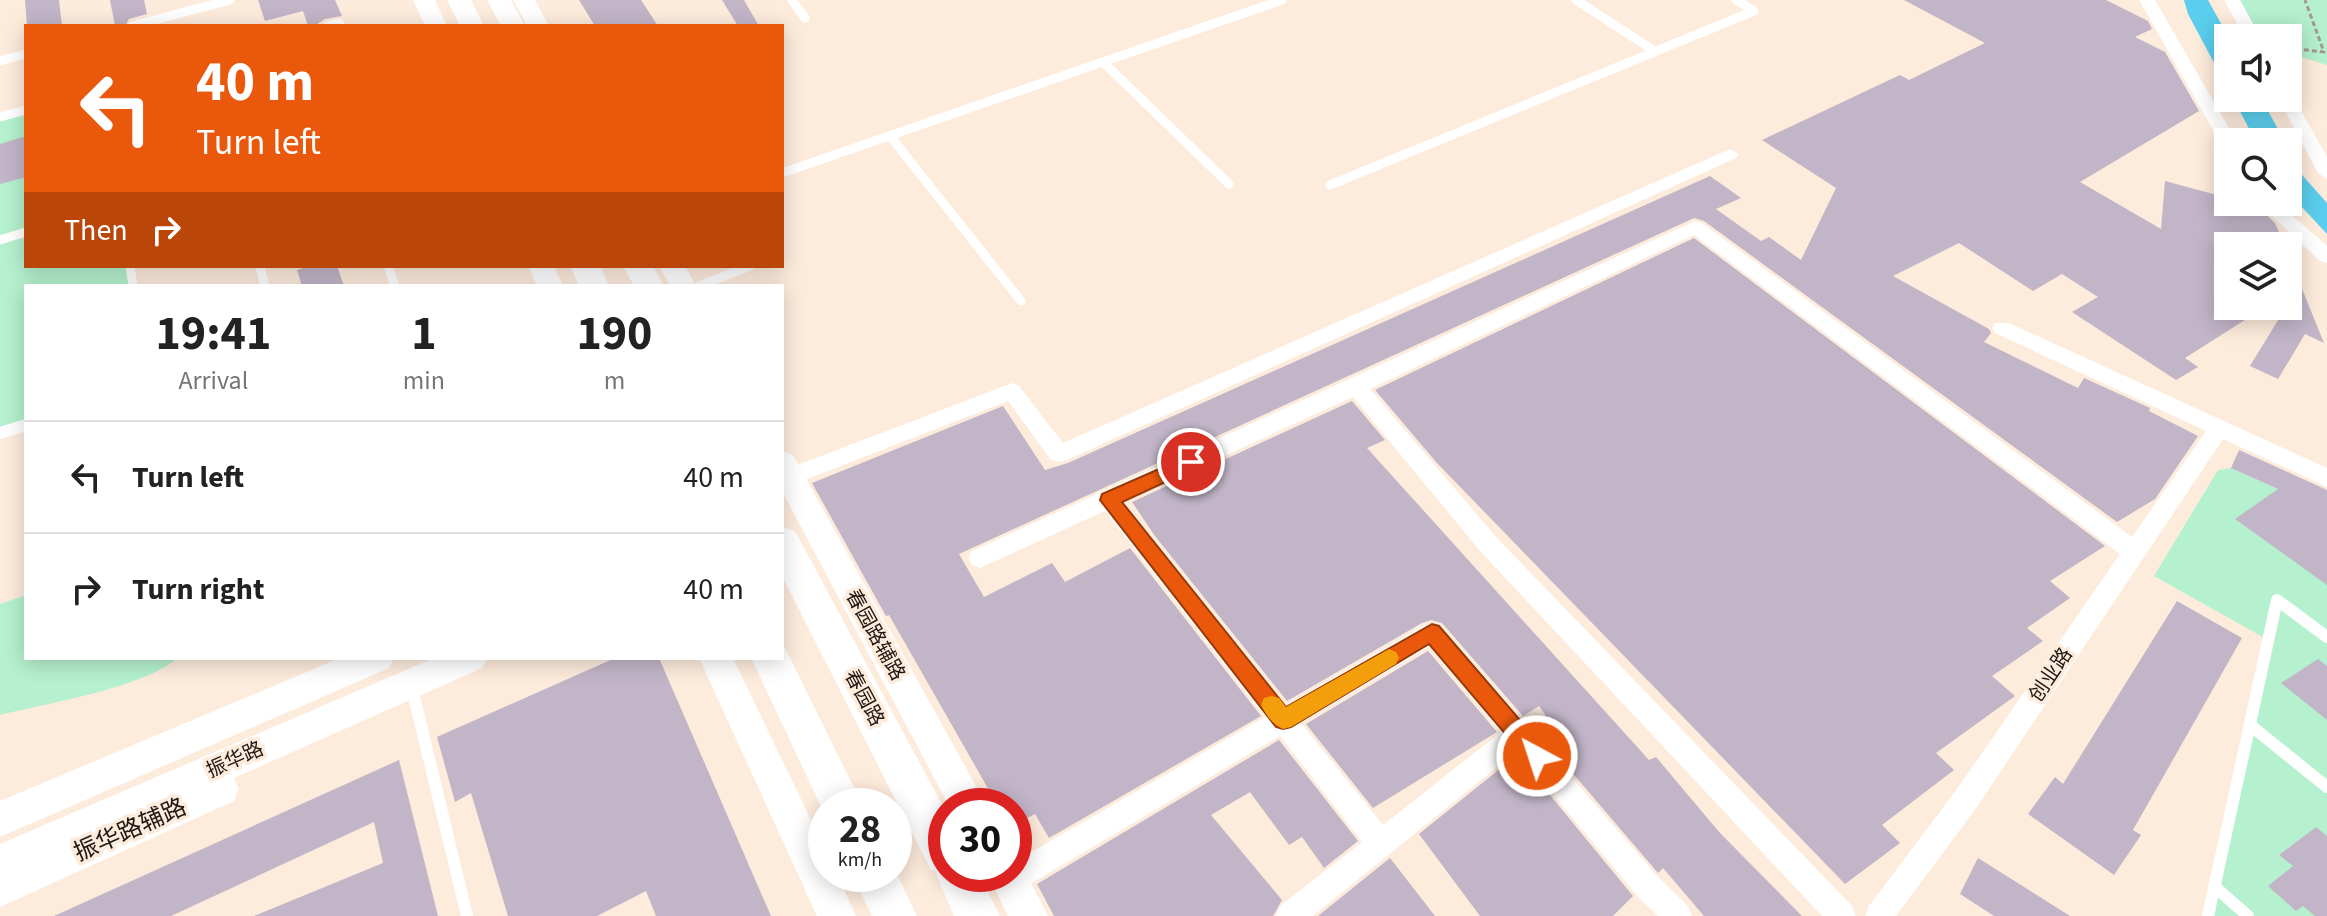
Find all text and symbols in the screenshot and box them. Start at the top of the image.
map controls [2214,24,2302,320]
button: sound [2214,24,2302,112]
text: 40 m [196,43,314,122]
icon: left [64,56,168,160]
text: Turn left [196,117,321,168]
button: search [2214,128,2302,216]
icon: right [144,208,188,252]
text: Then [64,209,128,252]
button: layers [2214,232,2302,320]
text: 19:41 [155,300,271,368]
text: 1 [411,300,437,368]
text: 190 [576,300,652,368]
text: Arrival [178,362,248,399]
text: min [403,362,445,399]
text: m [604,362,625,399]
pin [1157,428,1225,496]
icon: arrive [1169,440,1213,484]
icon: left [64,455,108,499]
text: Turn left [132,456,244,499]
text: 40 m [683,456,744,499]
icon: right [64,567,108,611]
text: Turn right [132,568,264,611]
text: 40 m [683,568,744,611]
street label: 春园路辅路 [839,584,911,686]
street label: 创业路 [2023,642,2079,708]
street label: 春园路 [838,665,890,731]
position arrow [1495,714,1579,798]
street label: 振华路 [202,735,268,785]
speed limit sign: 30 [928,788,1032,892]
street label: 振华路辅路 [68,790,192,870]
text: 28 [839,801,881,858]
text: km/h [838,846,882,874]

